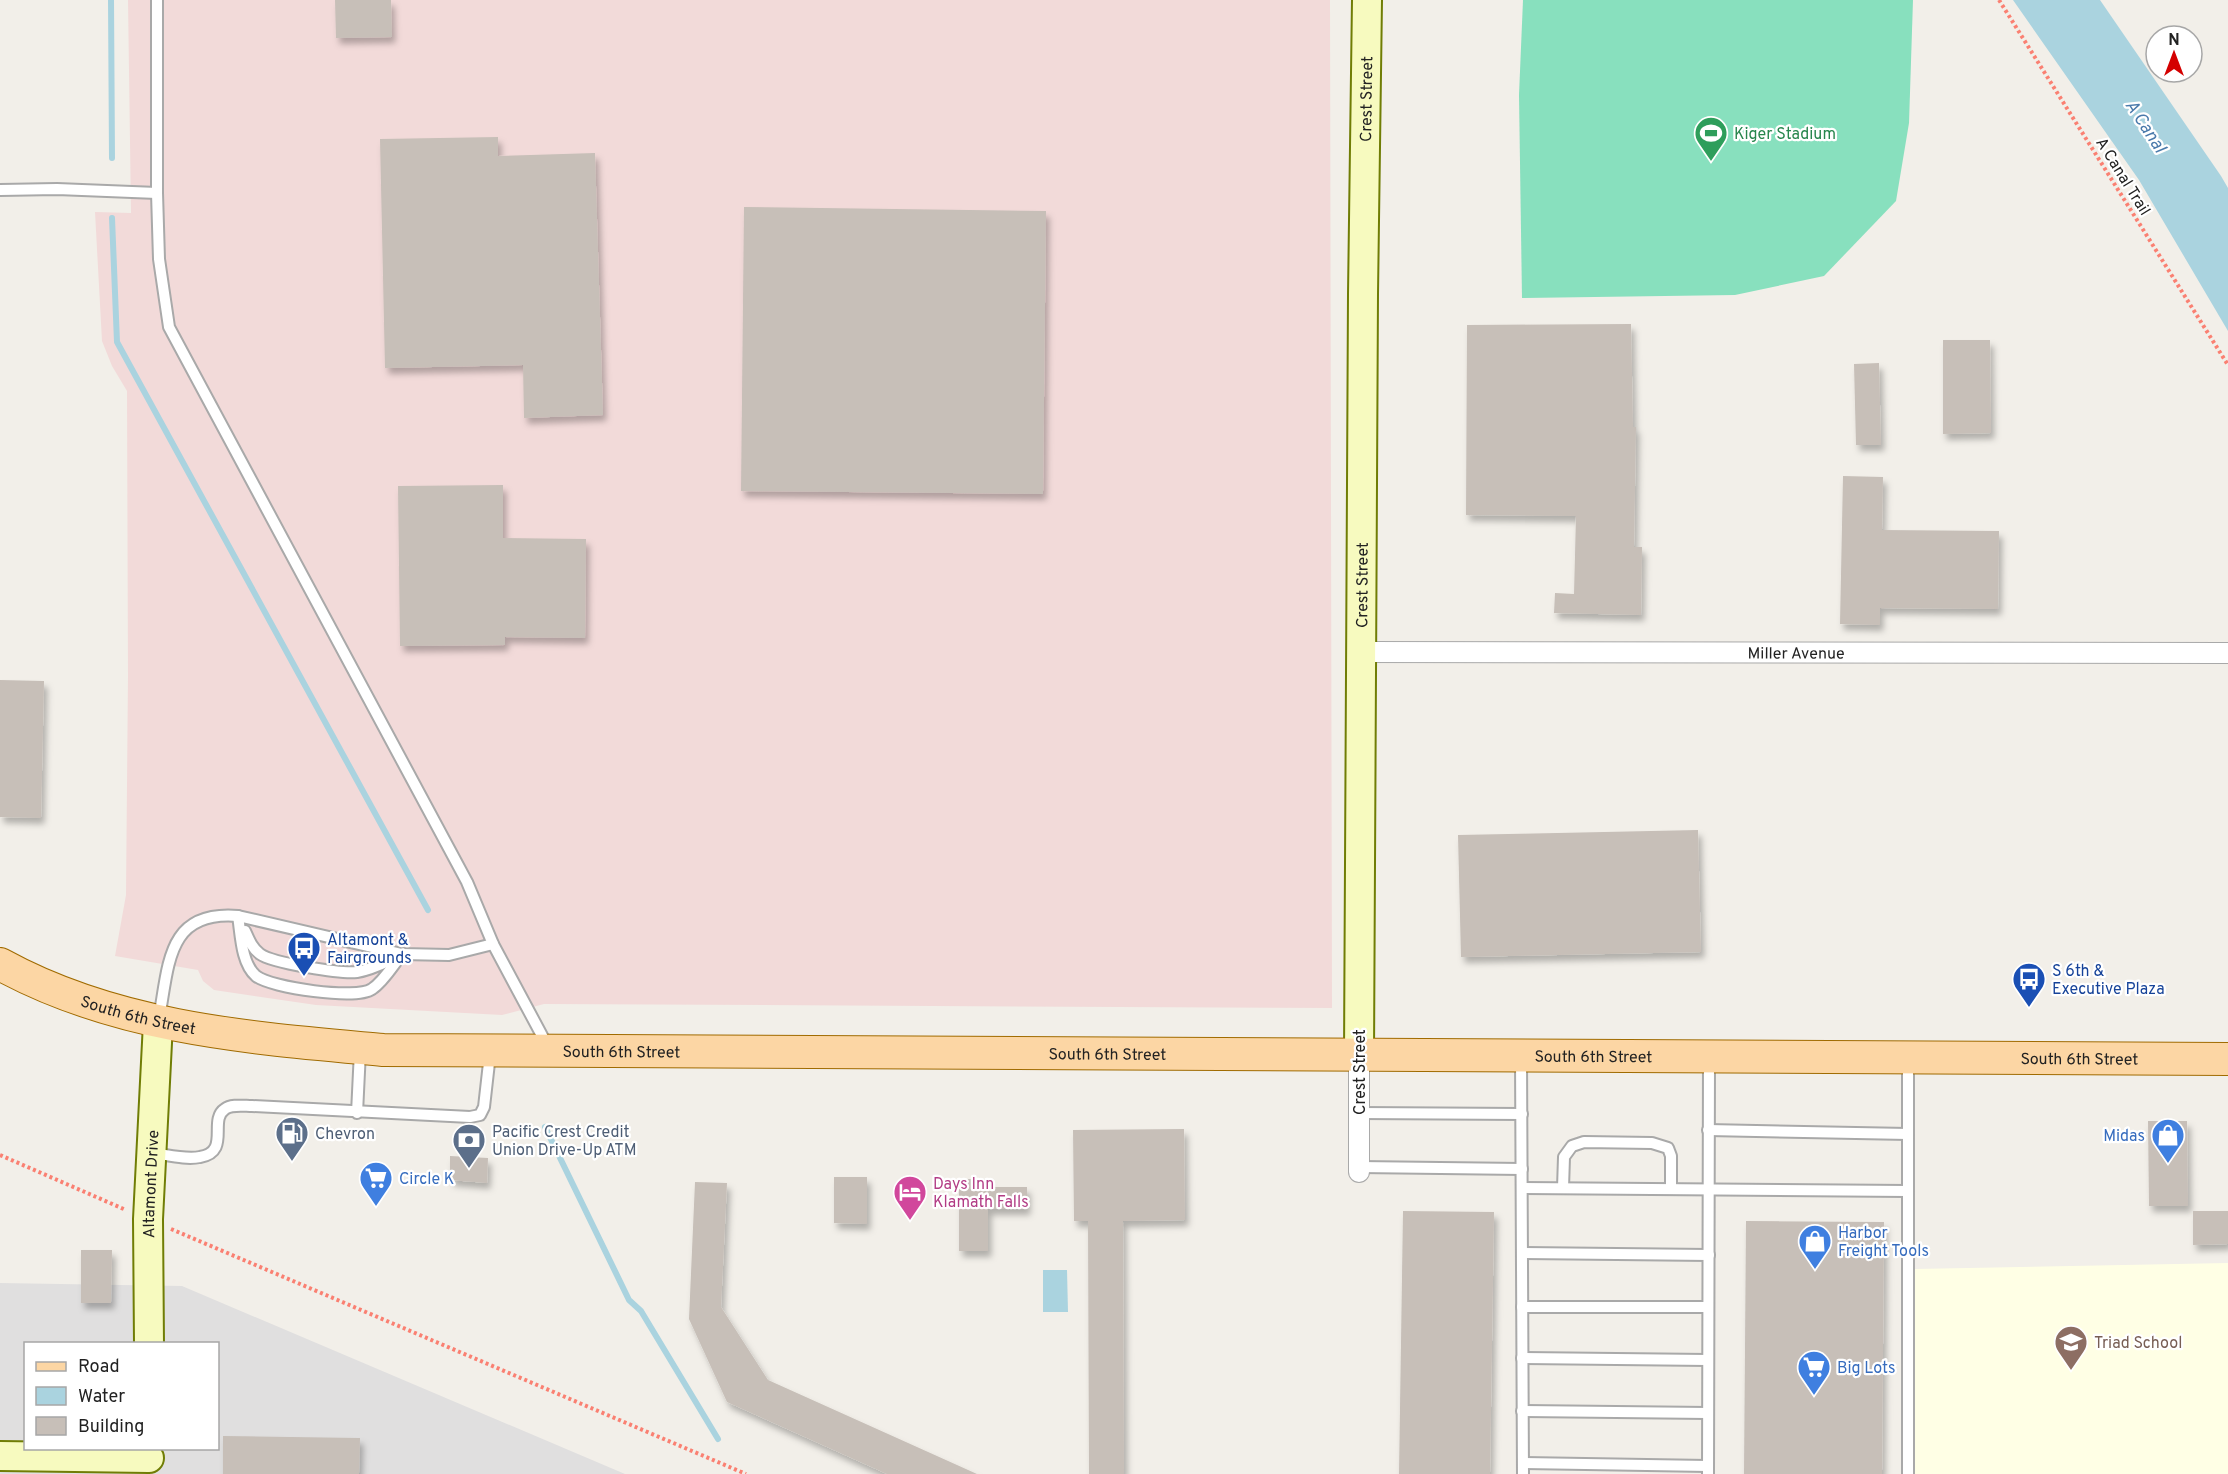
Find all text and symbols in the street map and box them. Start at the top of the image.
north arrow [2144,24,2204,84]
text: N [2168,31,2180,51]
street label: Crest Street [1357,56,1378,142]
water label: A Canal [2119,96,2171,159]
sports icon: Kiger Stadium [1693,115,1729,162]
place label: Kiger Stadium [1734,125,1836,145]
street label: A Canal Trail [2090,134,2154,220]
street label: Crest Street [1353,542,1374,628]
street label: Miller Avenue [1747,644,1845,665]
bus stop icon: Altamont & Fairgrounds [286,930,322,977]
place label: Altamont & Fairgrounds [327,931,412,969]
bus stop icon: S 6th & Executive Plaza [2011,961,2047,1008]
place label: S 6th & Executive Plaza [2052,962,2165,1000]
street label: South 6th Street [78,992,197,1040]
street label: Crest Street [1351,1029,1371,1115]
street label: South 6th Street [562,1043,680,1063]
street label: South 6th Street [1048,1045,1166,1066]
street label: South 6th Street [1534,1048,1652,1068]
street label: South 6th Street [2020,1050,2138,1071]
fuel station icon: Chevron [274,1115,310,1162]
shop icon: Midas [2150,1117,2186,1164]
bank icon: Pacific Crest Credit Union Drive-Up ATM [451,1122,487,1169]
place label: Pacific Crest Credit Union Drive-Up ATM [492,1123,637,1161]
place label: Chevron [315,1125,375,1145]
place label: Midas [2103,1127,2145,1147]
street label: Altamont Drive [140,1129,165,1238]
supermarket icon: Circle K [358,1160,394,1207]
place label: Circle K [399,1170,454,1190]
hotel icon: Days Inn Klamath Falls [892,1174,928,1221]
place label: Days Inn Klamath Falls [933,1175,1029,1213]
shop icon: Harbor Freight Tools [1797,1223,1833,1270]
place label: Harbor Freight Tools [1838,1224,1929,1262]
school or university icon: Triad School [2053,1324,2089,1371]
place label: Triad School [2094,1334,2182,1354]
legend [24,1342,219,1450]
supermarket icon: Big Lots [1796,1349,1832,1396]
text: Road [78,1356,120,1379]
place label: Big Lots [1837,1359,1895,1379]
text: Water [78,1386,125,1409]
text: Building [78,1416,144,1439]

